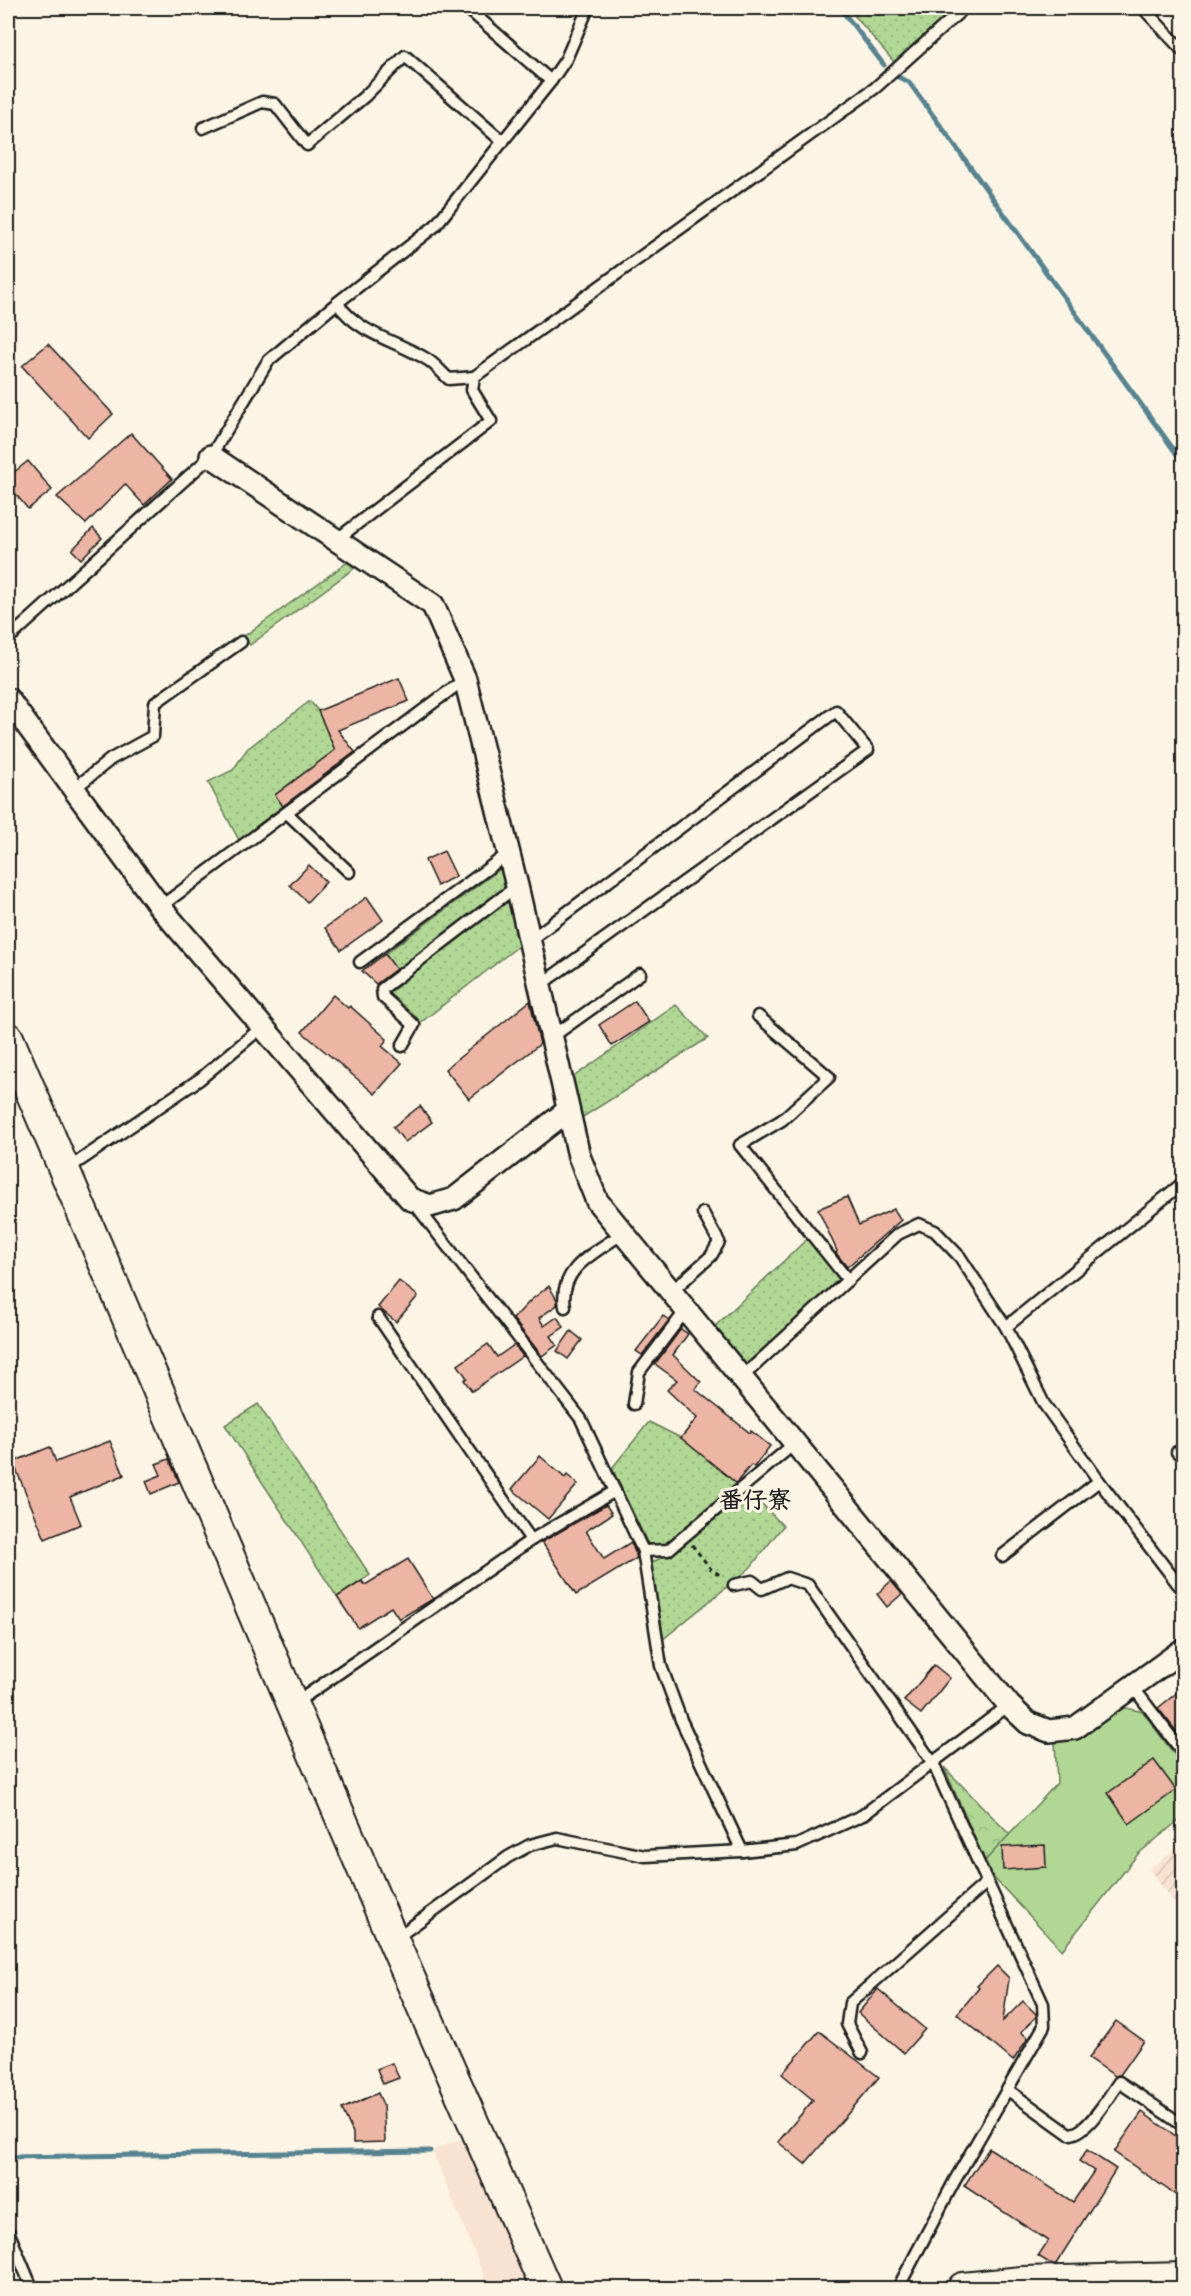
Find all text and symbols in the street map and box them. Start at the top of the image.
district label: 番仔寮 [719,1485,791,1520]

